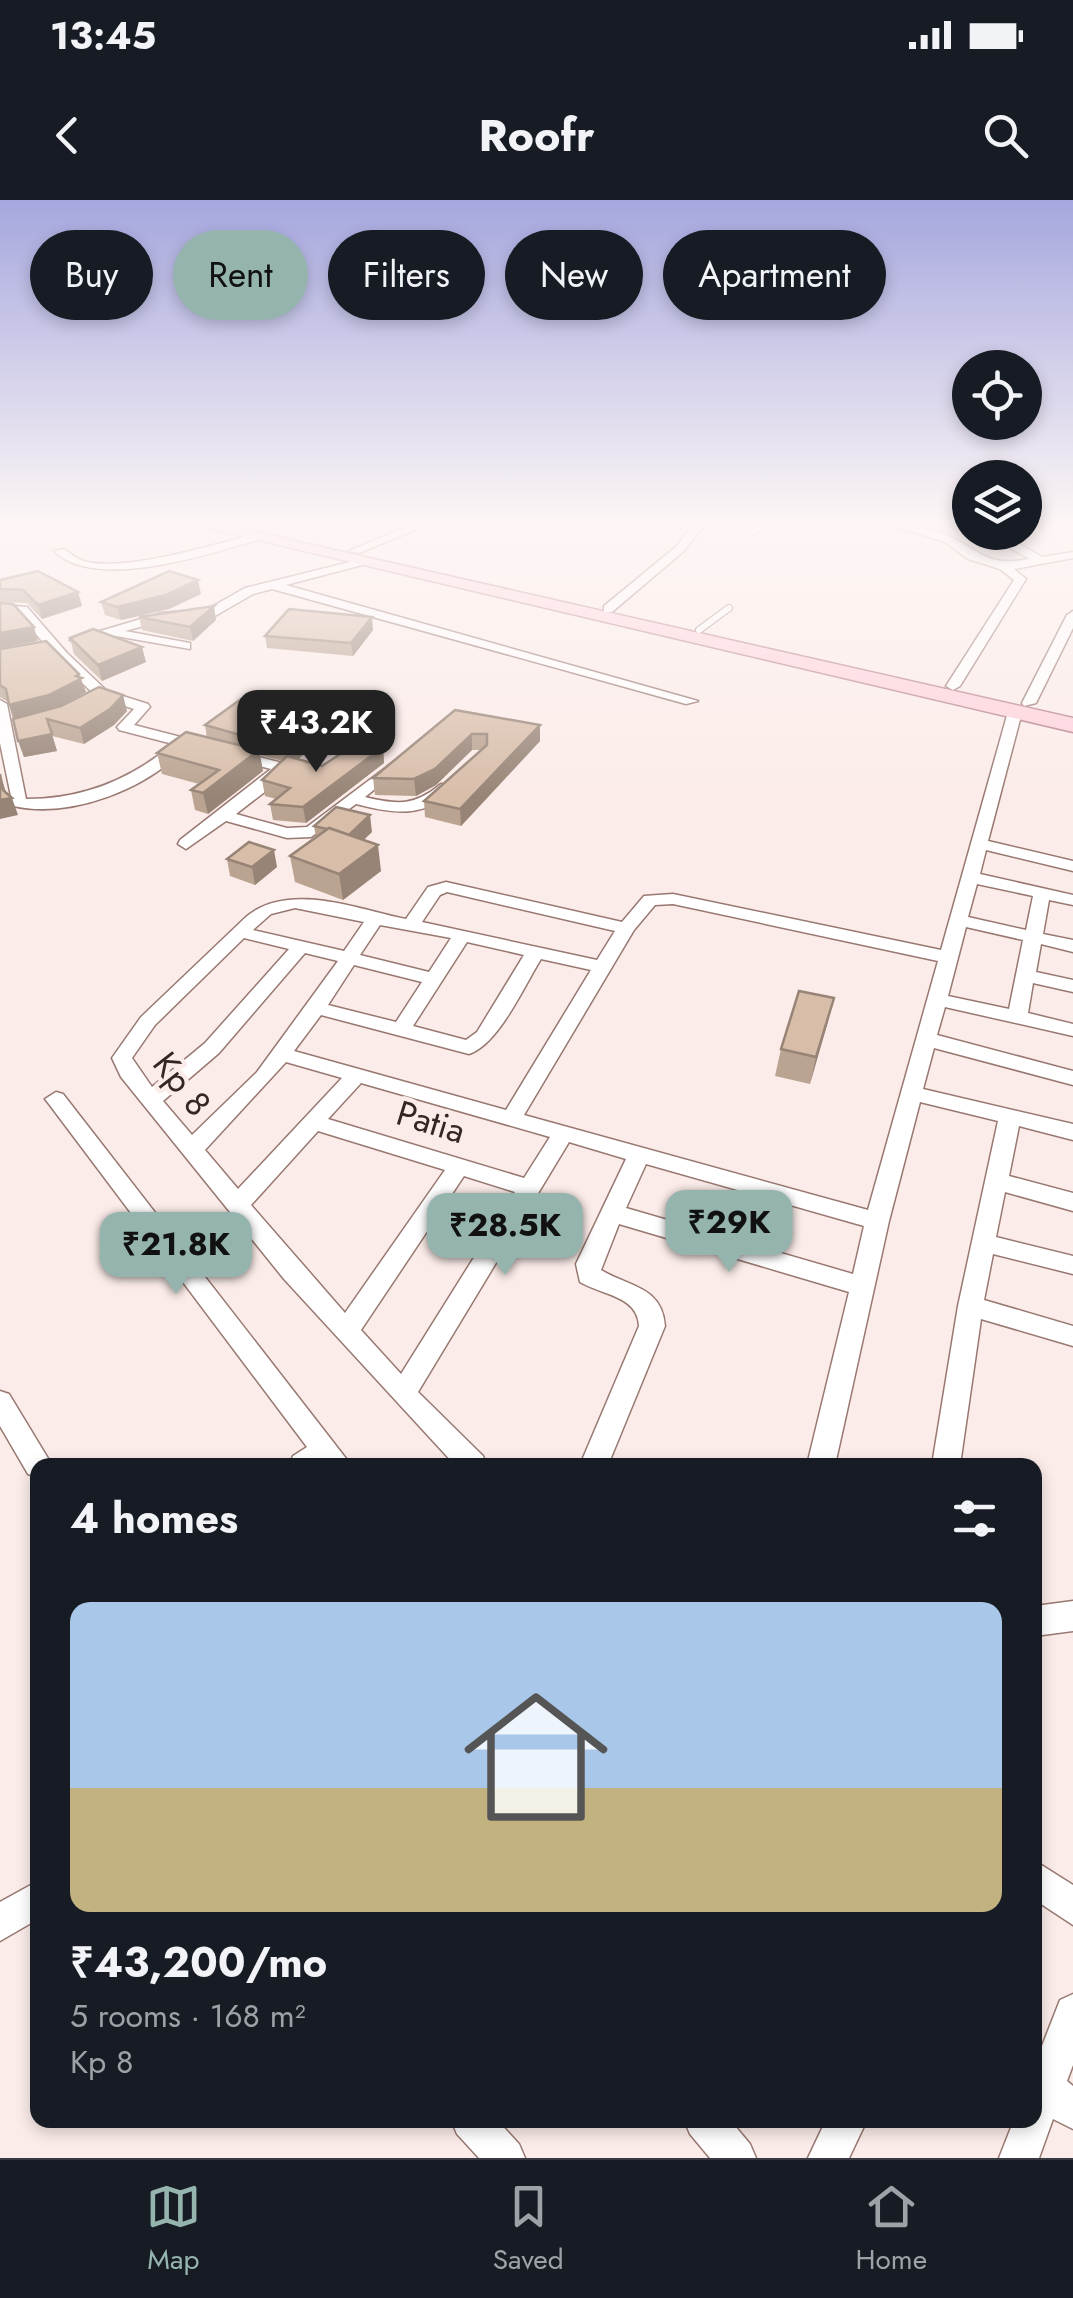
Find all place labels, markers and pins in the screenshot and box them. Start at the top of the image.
pin: ₹43.2K [235,690,397,775]
pin: ₹29K [670,1190,788,1275]
pin: ₹28.5K [424,1193,586,1278]
pin: ₹21.8K [95,1212,257,1297]

